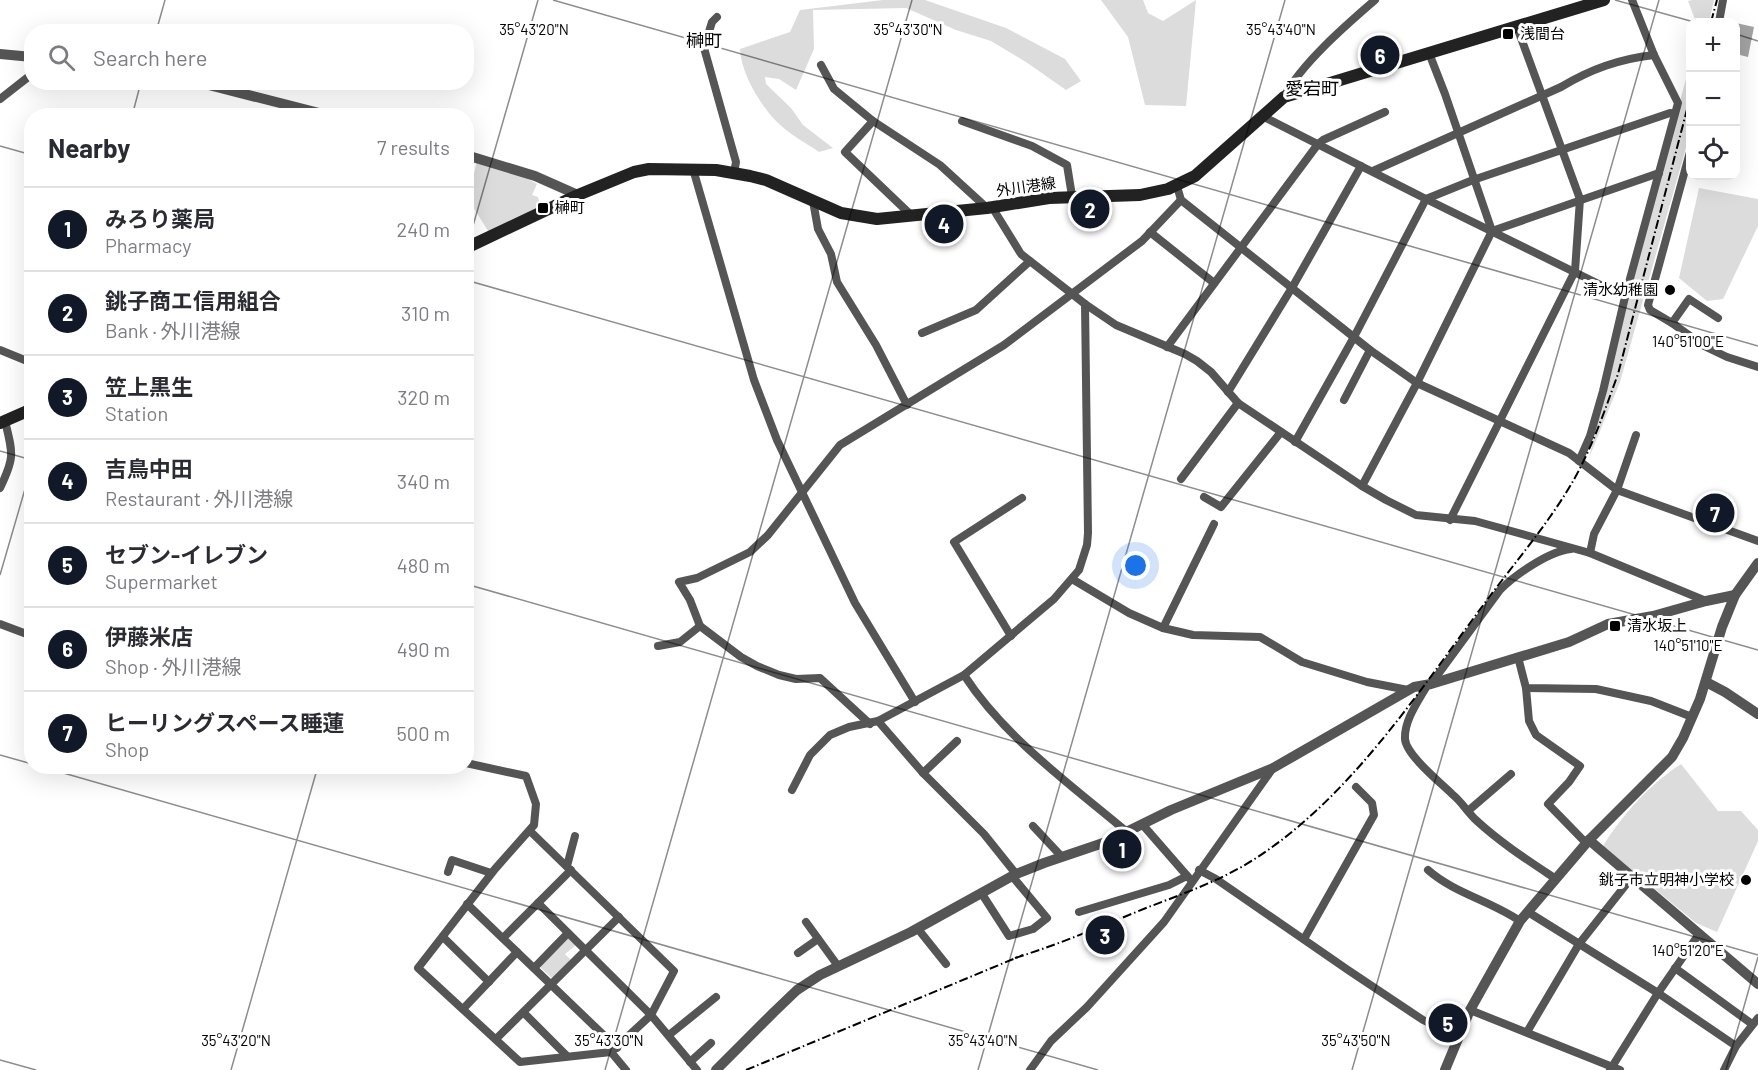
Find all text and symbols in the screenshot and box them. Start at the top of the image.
map controls [1686,18,1740,180]
button: + [1686,18,1740,72]
text: 35°43'20"N [499,20,569,38]
text: 35°43'30"N [873,20,943,38]
text: 35°43'40"N [1246,20,1316,38]
search box [24,24,474,90]
place label: 浅間台 [1520,24,1565,42]
marker: 浅間台 [1501,27,1515,41]
district label: 榊町 [686,29,722,51]
pin: 6 [1360,32,1400,78]
icon: search [45,41,78,74]
text: Search here [93,44,207,70]
button: − [1686,72,1740,126]
district label: 愛宕町 [1285,77,1339,99]
button: locate [1686,126,1740,180]
text: Nearby [48,132,130,163]
text: 7 results [377,135,450,159]
street label: 外川港線 [995,173,1057,199]
pin: 2 [1070,186,1110,232]
place label: 榊町 [555,198,585,216]
marker: 榊町 [536,201,550,215]
pin: 4 [924,202,964,246]
text: みろり薬局 [105,205,215,231]
text: 1 [64,217,71,241]
text: 240 m [396,217,450,241]
text: Pharmacy [105,233,191,257]
place label: 清水幼稚園 [1583,280,1658,298]
marker: 清水幼稚園 [1663,283,1677,297]
text: 銚子商エ信用組合 [105,287,281,313]
text: 2 [62,301,73,325]
text: 310 m [401,301,450,325]
text: Bank · 外川港線 [105,318,241,342]
text: 140°51'00"E [1652,332,1724,350]
text: 笠上黒生 [105,373,193,399]
text: 3 [62,385,73,409]
text: 320 m [397,385,450,409]
text: Station [105,401,168,425]
text: 吉鳥中田 [105,455,193,481]
text: 4 [61,469,74,493]
text: 340 m [397,469,450,493]
text: Restaurant · 外川港線 [105,486,293,510]
pin: 7 [1696,490,1734,536]
text: セブン-イレブン [105,541,268,567]
your location [1121,551,1150,580]
text: 5 [62,553,73,577]
text: 480 m [397,553,450,577]
text: Supermarket [105,569,218,593]
place label: 清水坂上 [1627,616,1687,634]
marker: 清水坂上 [1608,619,1622,633]
text: 伊藤米店 [105,623,193,649]
text: 140°51'10"E [1654,636,1722,654]
text: 6 [62,637,73,661]
text: 490 m [397,637,450,661]
text: Shop · 外川港線 [105,654,241,678]
text: ヒーリングスペース睡蓮 [105,709,344,735]
text: 7 [63,721,72,745]
text: 500 m [397,721,450,745]
text: Shop [105,737,149,761]
pin: 1 [1102,826,1142,872]
place label: 銚子市立明神小学校 [1599,870,1734,888]
marker: 銚子市立明神小学校 [1739,873,1753,887]
pin: 3 [1086,912,1124,958]
text: 140°51'20"E [1652,941,1724,959]
pin: 5 [1428,1000,1468,1046]
text: 35°43'20"N [201,1031,271,1049]
text: 35°43'30"N [574,1031,644,1049]
text: 35°43'40"N [948,1031,1018,1049]
text: 35°43'50"N [1321,1031,1391,1049]

